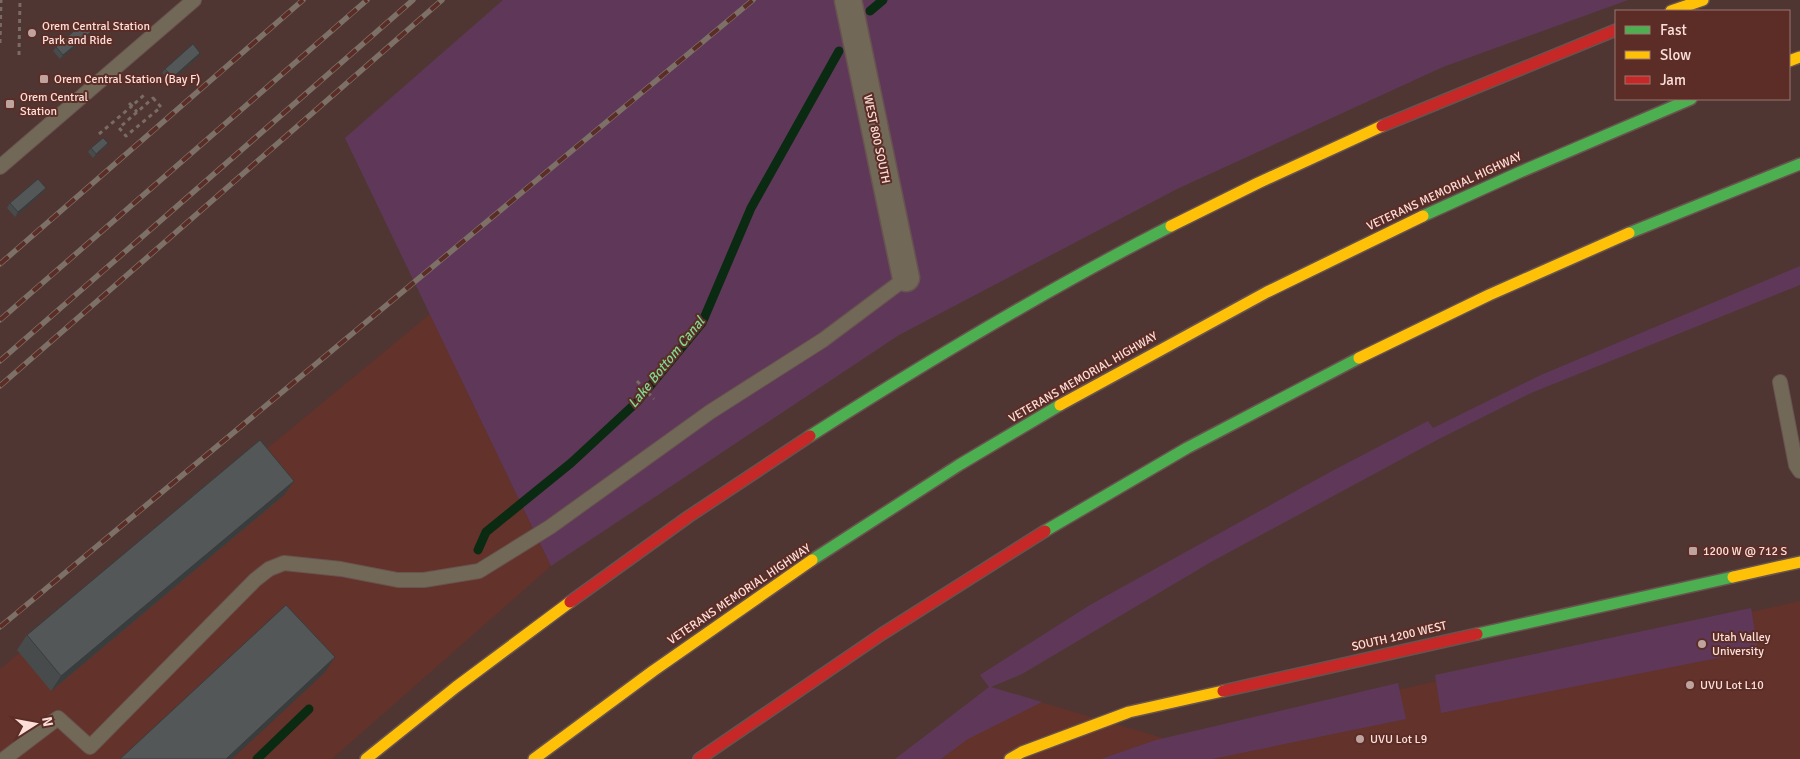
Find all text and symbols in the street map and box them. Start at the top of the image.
legend [1615,10,1790,100]
place label: Orem Central Station Park and Ride [42,19,150,48]
text: Fast [1660,21,1687,39]
marker: Orem Central Station Park and Ride [26,27,38,39]
text: Slow [1660,46,1691,64]
text: Jam [1660,71,1686,89]
place label: Orem Central Station (Bay F) [54,72,200,87]
marker: Orem Central Station (Bay F) [38,73,50,85]
place label: Orem Central Station [20,90,89,119]
street label: WEST 800 SOUTH [860,93,893,185]
marker: Orem Central Station [4,98,16,110]
street label: VETERANS MEMORIAL HIGHWAY [1364,149,1524,234]
water label: Lake Bottom Canal [624,313,709,411]
street label: VETERANS MEMORIAL HIGHWAY [1006,329,1160,426]
street label: VETERANS MEMORIAL HIGHWAY [665,541,814,648]
place label: 1200 W @ 712 S [1703,544,1788,559]
marker: 1200 W @ 712 S [1687,545,1699,557]
street label: SOUTH 1200 WEST [1350,618,1448,655]
place label: Utah Valley University [1712,630,1771,659]
marker: Utah Valley University [1696,638,1708,650]
place label: UVU Lot L10 [1700,678,1764,693]
marker: UVU Lot L10 [1684,679,1696,691]
north arrow [10,699,60,749]
text: N [38,715,57,728]
place label: UVU Lot L9 [1370,732,1427,747]
marker: UVU Lot L9 [1354,733,1366,745]

